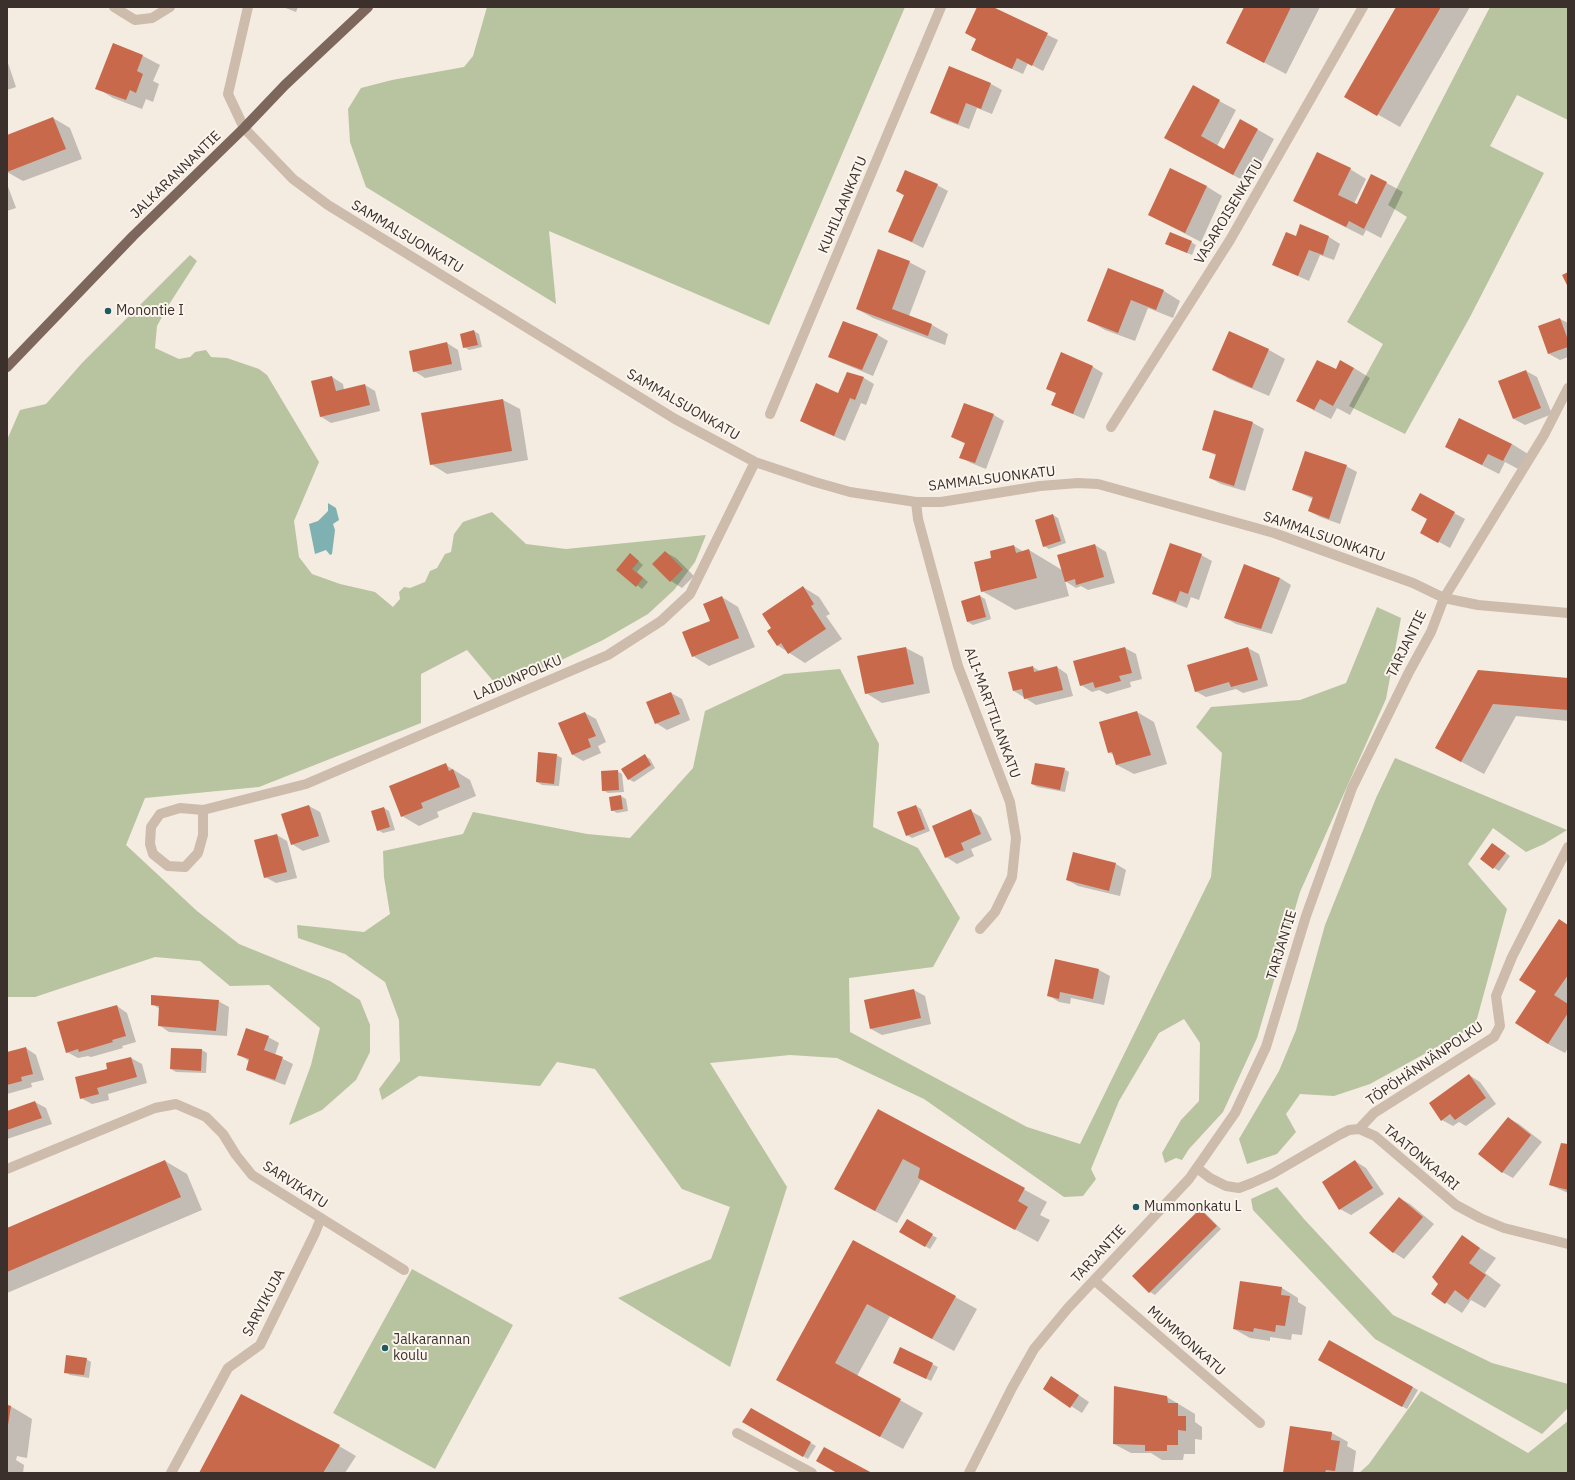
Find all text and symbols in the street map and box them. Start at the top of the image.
street label: JALKARANNANTIE [127,128,225,222]
street label: KUHILAANKATU [815,154,871,256]
street label: VASAROISENKATU [1191,157,1267,267]
street label: SAMMALSUONKATU [348,197,466,277]
place label: Monontie I [116,303,184,319]
marker: Monontie I [103,306,113,316]
street label: SAMMALSUONKATU [624,366,742,444]
street label: SAMMALSUONKATU [928,463,1056,495]
street label: SAMMALSUONKATU [1261,508,1387,566]
street label: TARJANTIE [1384,608,1430,680]
street label: ALI-MARTTILANKATU [960,645,1024,781]
street label: LAIDUNPOLKU [471,652,565,704]
street label: TARJANTIE [1263,908,1301,982]
street label: TÖPÖHÄNNÄNPOLKU [1363,1019,1487,1109]
street label: TAATONKAARI [1380,1122,1462,1194]
street label: SARVIKATU [259,1158,331,1212]
place label: Mummonkatu L [1144,1199,1242,1215]
marker: Mummonkatu L [1131,1202,1141,1212]
street label: TARJANTIE [1068,1222,1130,1286]
street label: SARVIKUJA [239,1266,289,1340]
street label: MUMMONKATU [1144,1303,1228,1379]
place label: Jalkarannan koulu [393,1332,470,1364]
marker: Jalkarannan koulu [380,1343,390,1353]

